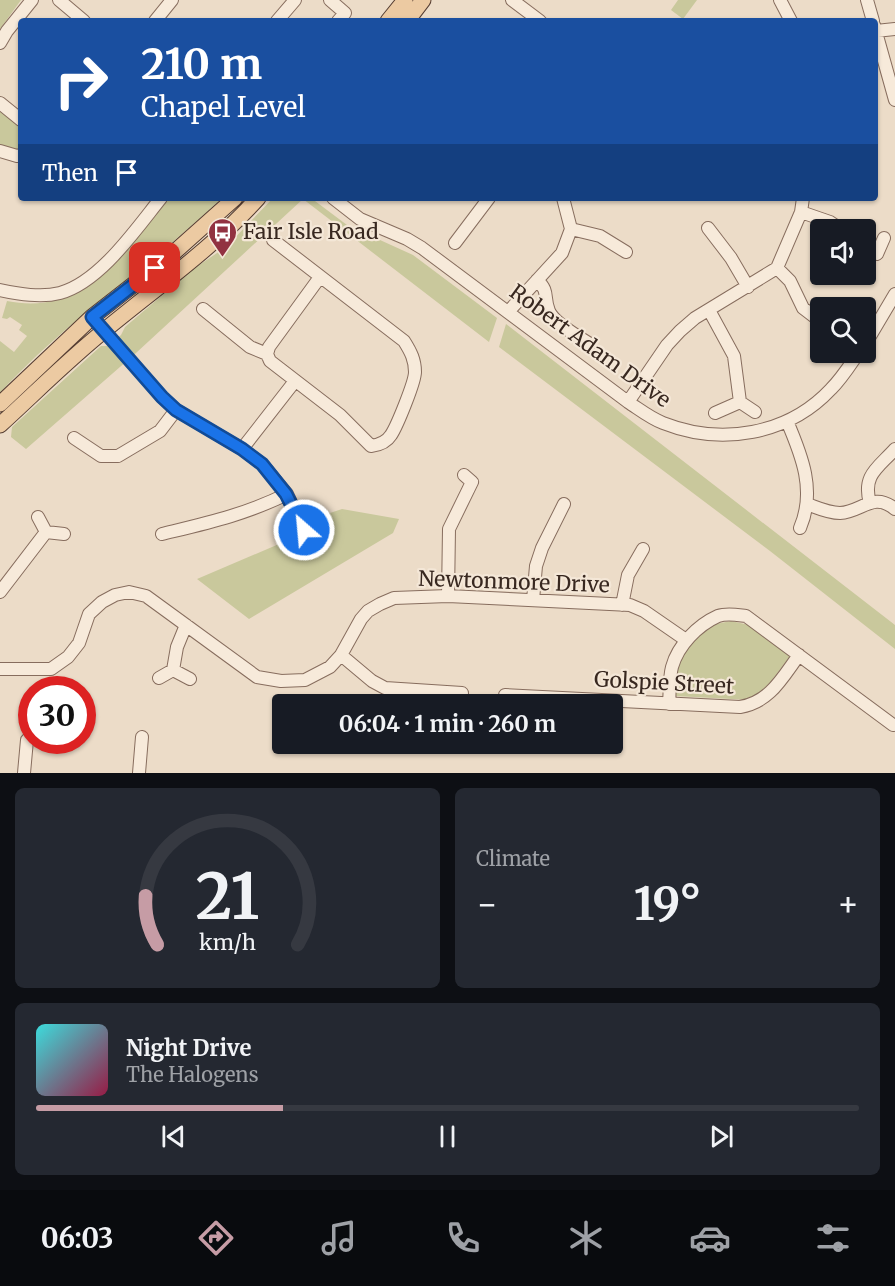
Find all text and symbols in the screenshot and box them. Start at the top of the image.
text: 210 m [141,38,262,90]
icon: right [42,42,120,120]
text: Chapel Level [141,90,306,124]
icon: arrive [110,156,143,189]
text: Then [42,159,98,187]
bus stop icon: Fair Isle Road [206,216,238,258]
place label: Fair Isle Road [243,218,379,245]
map controls [810,219,876,363]
button: sound [810,219,876,285]
pin [129,242,180,293]
icon: arrive [138,251,171,284]
street label: Robert Adam Drive [504,278,676,413]
button: search [810,297,876,363]
position arrow [272,498,336,562]
street label: Newtonmore Drive [418,565,610,598]
street label: Golspie Street [593,665,735,700]
speed limit sign: 30 [18,676,96,754]
text: 06:04 · 1 min · 260 m [339,710,556,738]
text: Climate [476,846,550,871]
text: 21 [196,858,259,936]
text: 19° [634,876,701,932]
text: − [476,884,498,925]
text: + [837,884,859,925]
text: km/h [199,929,256,956]
text: Night Drive [126,1034,251,1062]
text: The Halogens [126,1062,258,1087]
icon: previous [157,1120,190,1153]
icon: pause [431,1120,464,1153]
icon: next [705,1120,738,1153]
icon: directions [195,1217,237,1259]
icon: music [318,1217,360,1259]
icon: phone [442,1217,484,1259]
icon: climate [565,1217,607,1259]
icon: car [689,1217,731,1259]
icon: filters [812,1217,854,1259]
text: 06:03 [41,1221,113,1255]

